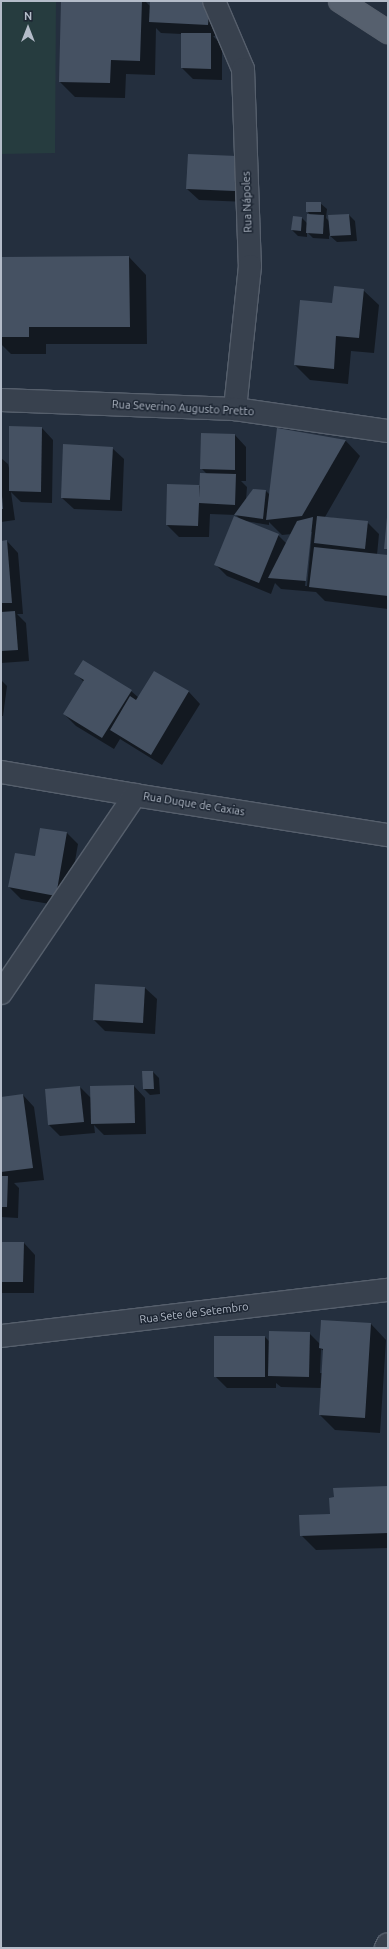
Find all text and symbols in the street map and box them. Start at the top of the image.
north arrow [8,8,48,48]
text: N [24,10,32,22]
street label: Rua Nápoles [239,171,255,233]
street label: Rua Severino Augusto Pretto [111,398,255,418]
street label: Rua Duque de Caxias [142,789,246,819]
street label: Rua Sete de Setembro [139,1300,249,1326]

